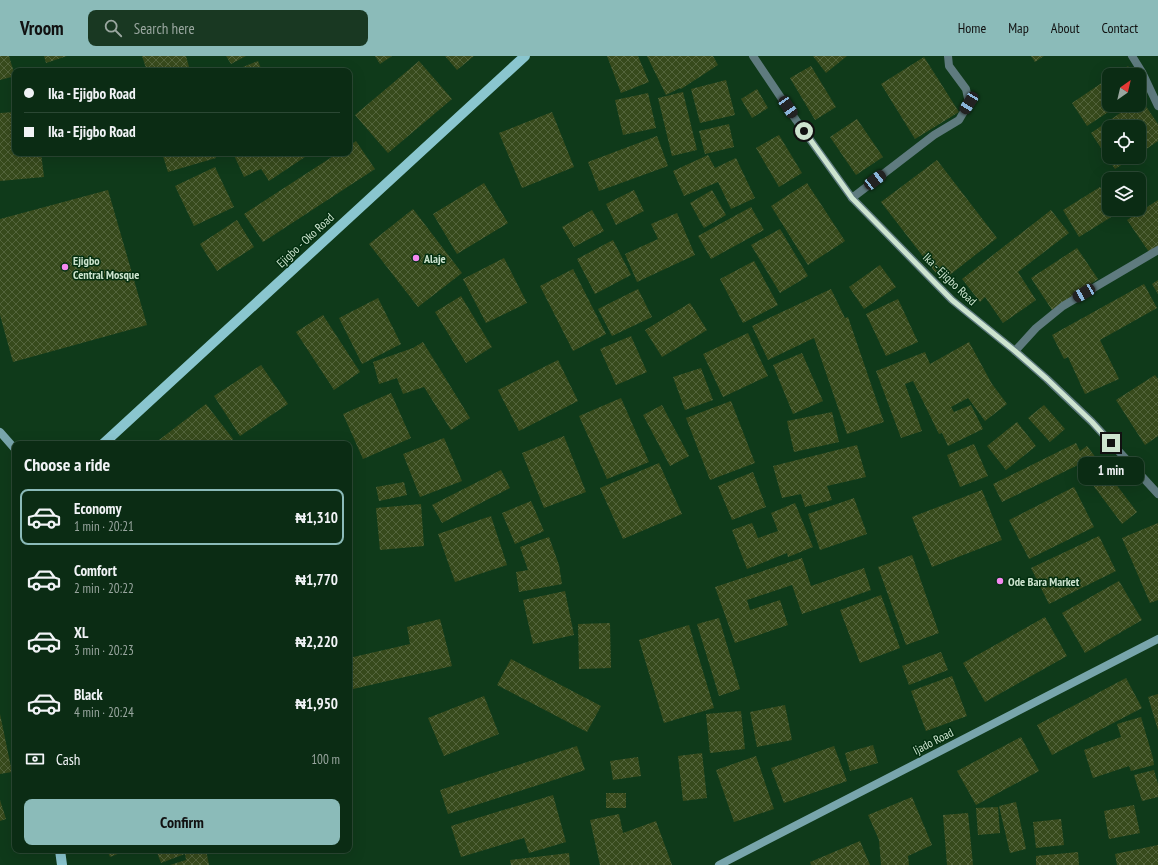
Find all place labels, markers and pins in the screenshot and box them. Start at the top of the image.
place label: Alaje [423,251,446,266]
place label: Ejigbo Central Mosque [73,253,139,282]
marker: Alaje [411,253,421,263]
marker: Ejigbo Central Mosque [60,262,70,272]
place label: Ode Bara Market [1008,574,1080,589]
marker: Ode Bara Market [995,576,1005,586]

